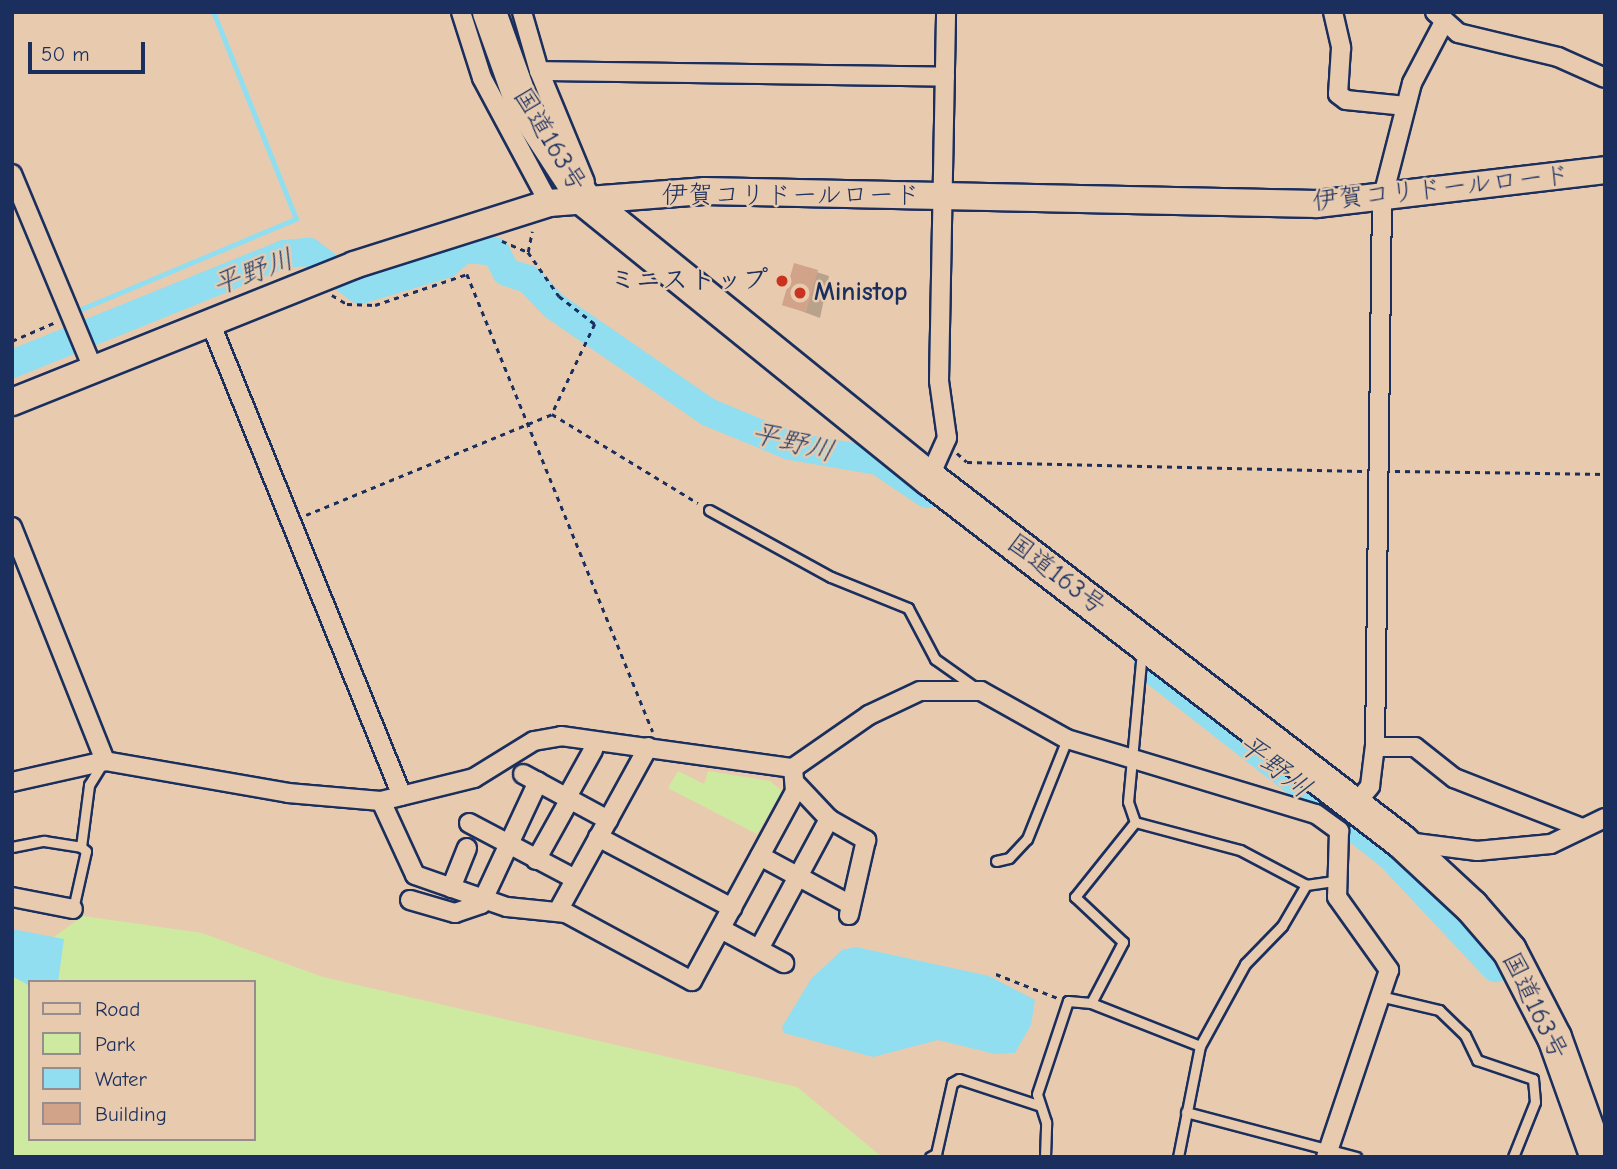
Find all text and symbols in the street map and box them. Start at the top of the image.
scale bar [32,28,149,72]
text: 50 m [41,42,90,66]
street label: 国道163号 [506,82,592,198]
street label: 伊賀コリドールロード [1310,160,1572,218]
street label: 伊賀コリドールロード [661,180,921,212]
water label: 平野川 [208,242,298,302]
place label: ミニストップ [612,265,768,297]
marker: ミニストップ [774,273,790,289]
place label: Ministop [814,277,908,309]
marker: Ministop [792,285,808,301]
water label: 平野川 [748,416,838,468]
street label: 国道163号 [1000,528,1112,622]
water label: 平野川 [1232,727,1318,805]
street label: 国道163号 [1495,947,1573,1065]
legend [28,980,256,1141]
text: Road [95,997,140,1021]
text: Park [95,1032,135,1056]
text: Water [95,1067,147,1091]
text: Building [95,1102,167,1126]

